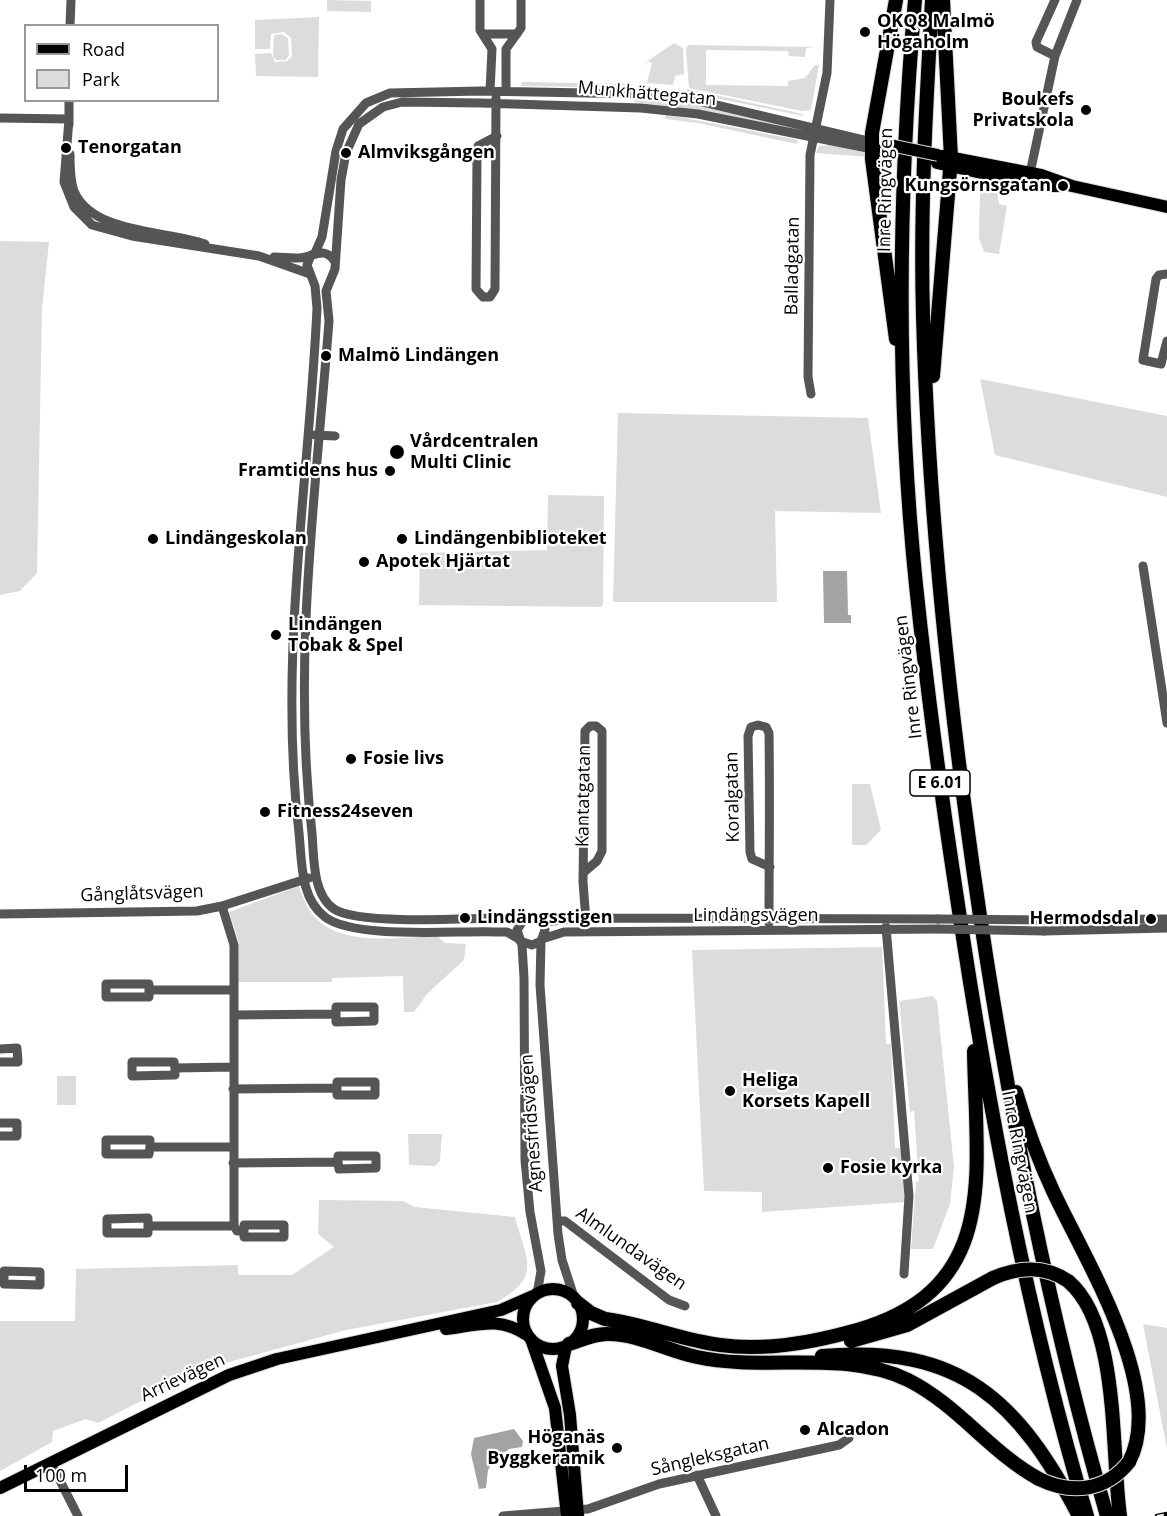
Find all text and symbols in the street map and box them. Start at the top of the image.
place label: OKQ8 Malmö Högaholm [877,11,995,54]
legend [24,24,219,102]
marker: OKQ8 Malmö Högaholm [858,25,872,39]
text: Road [82,37,125,61]
text: Park [82,67,120,91]
street label: Munkhättegatan [577,77,717,111]
place label: Boukefs Privatskola [972,89,1074,132]
marker: Boukefs Privatskola [1079,103,1093,117]
street label: Inre Ringvägen [874,128,898,252]
place label: Tenorgatan [78,137,182,159]
marker: Tenorgatan [59,141,73,155]
place label: Almviksgången [358,142,495,164]
marker: Almviksgången [339,146,353,160]
place label: Kungsörnsgatan [905,175,1051,197]
marker: Kungsörnsgatan [1056,179,1070,193]
street label: Balladgatan [781,216,805,316]
place label: Malmö Lindängen [338,345,499,367]
marker: Malmö Lindängen [319,349,333,363]
place label: Vårdcentralen Multi Clinic [410,431,539,474]
marker: Vårdcentralen Multi Clinic [388,443,406,461]
place label: Framtidens hus [238,460,378,482]
marker: Framtidens hus [383,464,397,478]
place label: Lindängeskolan [165,528,307,550]
place label: Lindängenbiblioteket [414,528,607,550]
marker: Lindängeskolan [146,532,160,546]
marker: Lindängenbiblioteket [395,532,409,546]
place label: Apotek Hjärtat [376,551,510,573]
marker: Apotek Hjärtat [357,555,371,569]
place label: Lindängen Tobak & Spel [288,614,403,656]
street label: Inre Ringvägen [891,614,927,740]
marker: Lindängen Tobak & Spel [269,628,283,642]
street label: Kantatgatan [572,745,596,847]
place label: Fosie livs [363,748,444,770]
street label: Koralgatan [721,751,745,843]
marker: Fosie livs [344,752,358,766]
road number: E 6.01 [910,770,970,796]
place label: Fitness24seven [277,801,413,823]
marker: Fitness24seven [258,805,272,819]
street label: Gånglåtsvägen [80,881,204,907]
street label: Lindängsvägen [693,905,819,927]
place label: Lindängsstigen [477,907,613,929]
place label: Hermodsdal [1030,908,1139,930]
marker: Lindängsstigen [458,911,472,925]
marker: Hermodsdal [1144,912,1158,926]
street label: Agnesfridsvägen [516,1053,548,1193]
place label: Heliga Korsets Kapell [742,1070,870,1112]
marker: Heliga Korsets Kapell [723,1084,737,1098]
street label: Inre Ringvägen [997,1089,1041,1215]
place label: Fosie kyrka [840,1157,942,1179]
marker: Fosie kyrka [821,1161,835,1175]
street label: Almlundavägen [572,1203,690,1295]
street label: Arrievägen [137,1349,229,1407]
place label: Alcadon [817,1419,889,1441]
marker: Alcadon [798,1423,812,1437]
place label: Höganäs Byggkeramik [487,1427,605,1470]
street label: Sångleksgatan [649,1433,771,1481]
marker: Höganäs Byggkeramik [610,1441,624,1455]
scale bar [27,1453,130,1491]
text: 100 m [35,1463,87,1487]

